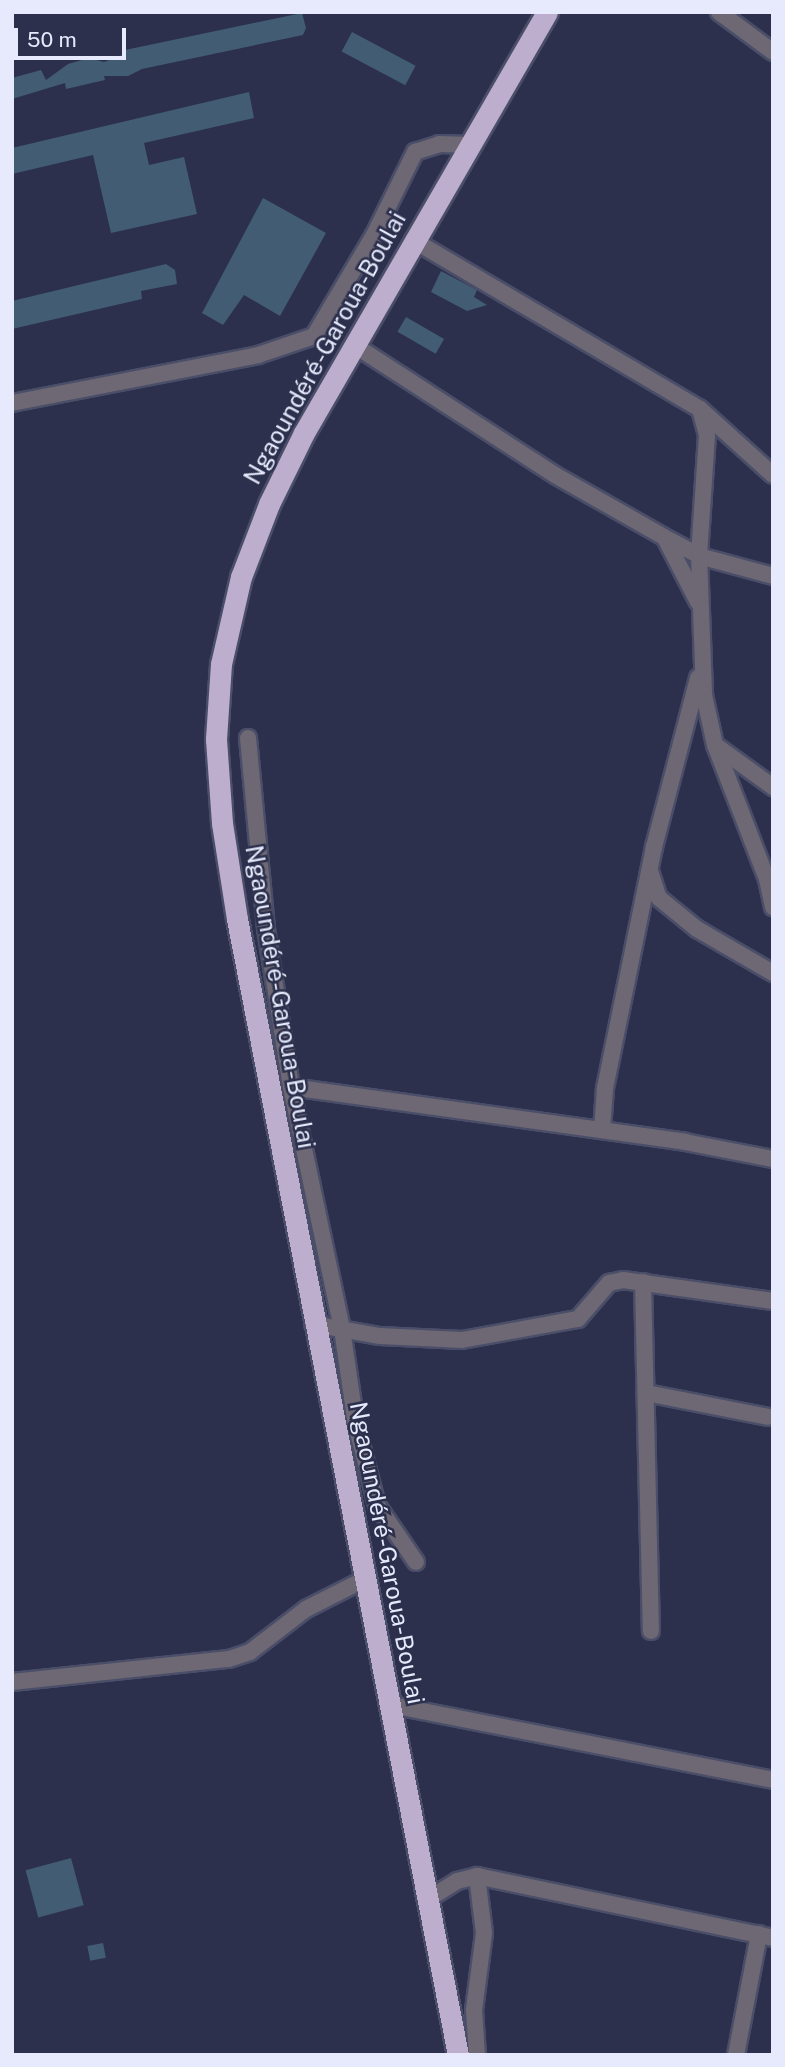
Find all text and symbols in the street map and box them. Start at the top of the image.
scale bar [18,14,130,58]
text: 50 m [27,27,77,52]
street label: Ngaoundéré-Garoua-Boulai [238,207,412,489]
street label: Ngaoundéré-Garoua-Boulai [239,843,321,1151]
street label: Ngaoundéré-Garoua-Boulai [344,1399,430,1707]

